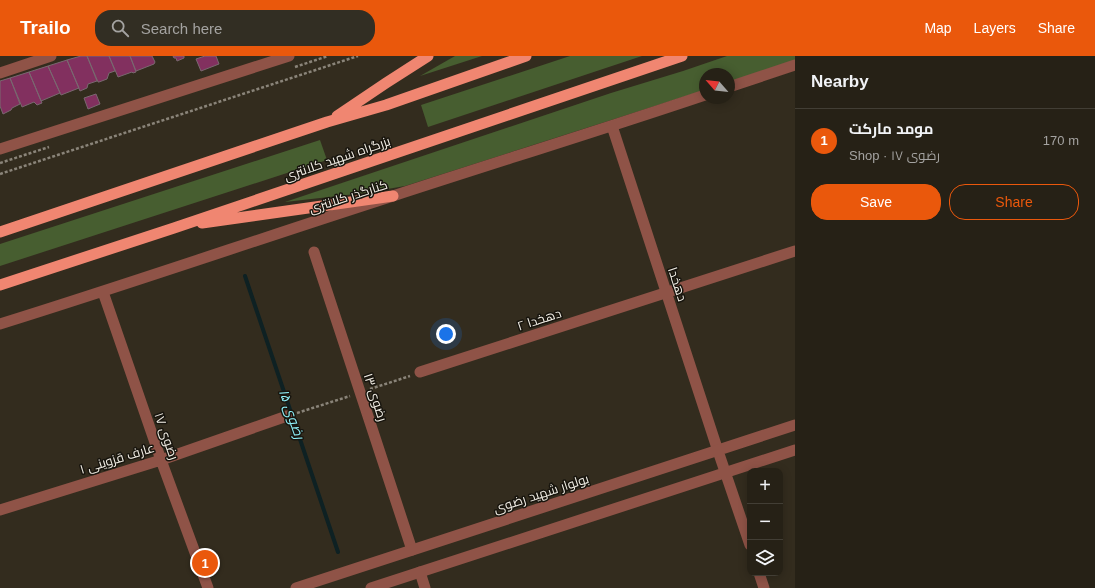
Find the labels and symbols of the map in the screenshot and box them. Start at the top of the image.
north arrow [699,68,735,104]
street label: بزرگراه شهید کلانتری [282,133,392,184]
street label: کنارگذر کلانتری [307,177,389,216]
street label: دهخدا [665,265,690,303]
street label: دهخدا ۲ [515,305,563,334]
your location [436,324,456,344]
street label: رضوی ۱۳ [361,371,390,423]
water label: رضوی ۱۵ [275,387,308,443]
street label: رضوی ۱۷ [151,411,182,462]
street label: عارف قزوینی ۱ [78,440,156,477]
street label: بولوار شهید رضوی [491,471,591,516]
pin: 1 [192,548,218,578]

